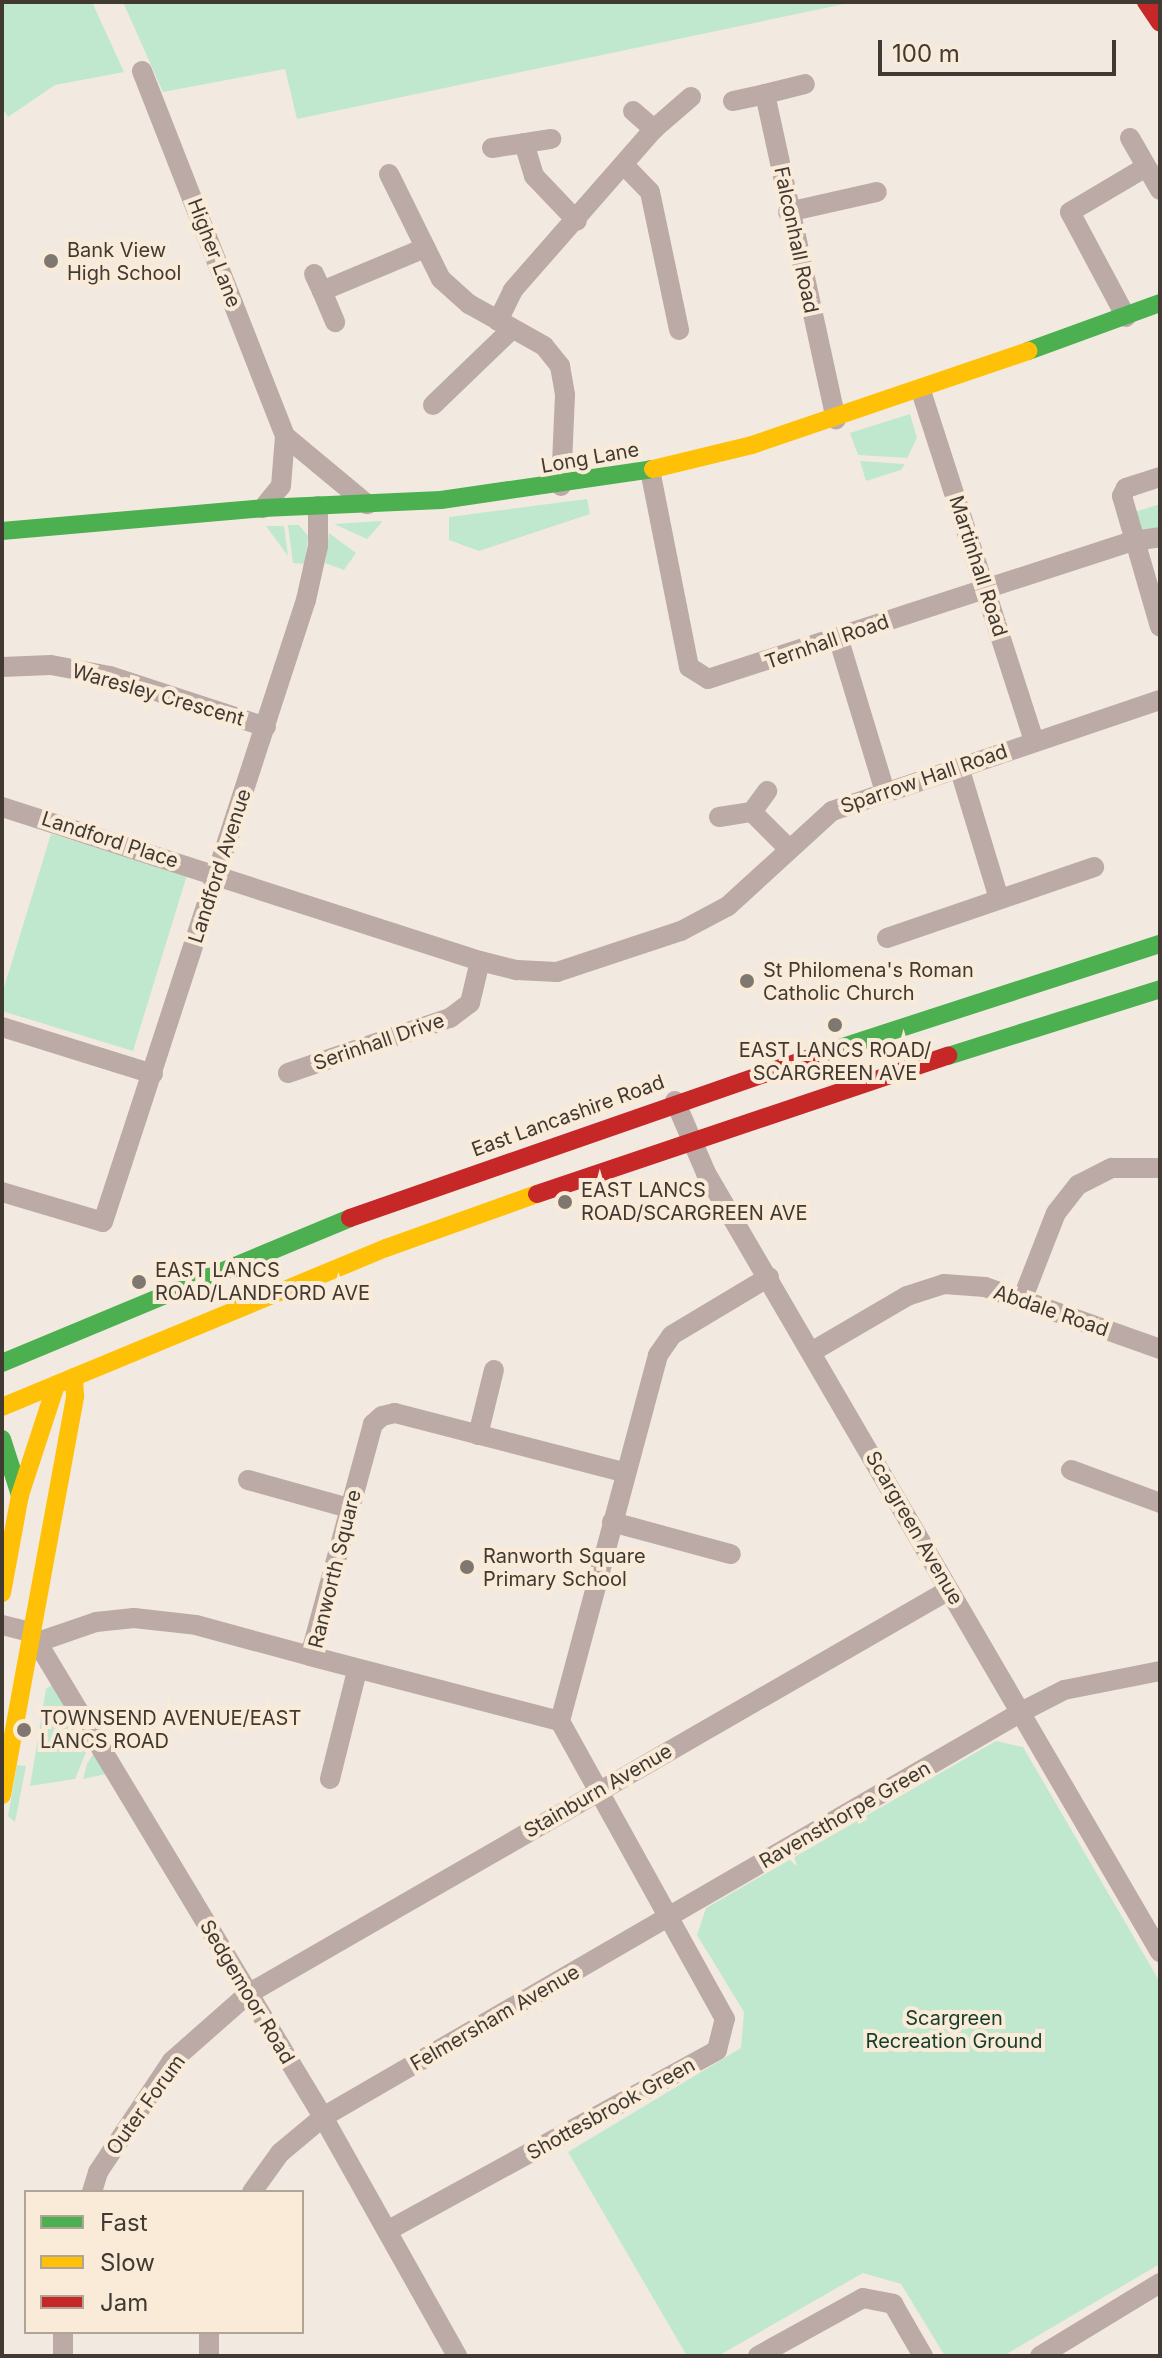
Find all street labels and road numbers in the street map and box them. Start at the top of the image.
street label: Falconhall Road [769,165,823,315]
street label: Higher Lane [182,195,246,311]
street label: Long Lane [539,438,641,478]
street label: Martinhall Road [944,492,1012,640]
street label: Ternhall Road [762,610,892,674]
street label: Waresley Crescent [69,659,247,731]
street label: Sparrow Hall Road [837,739,1011,819]
street label: Landford Avenue [184,786,256,946]
street label: Landford Place [39,807,181,873]
street label: Serinhall Drive [310,1008,448,1076]
street label: East Lancashire Road [468,1070,668,1162]
street label: Abdale Road [990,1280,1112,1342]
street label: Scargreen Avenue [860,1447,968,1609]
street label: Ranworth Square [304,1487,366,1651]
street label: Stainburn Avenue [520,1739,676,1843]
street label: Ravensthorpe Green [755,1756,935,1874]
street label: Sedgemoor Road [195,1916,299,2068]
street label: Felmersham Avenue [406,1960,584,2076]
street label: Outer Forum [102,2050,190,2160]
street label: Shottesbrook Green [523,2053,699,2165]

